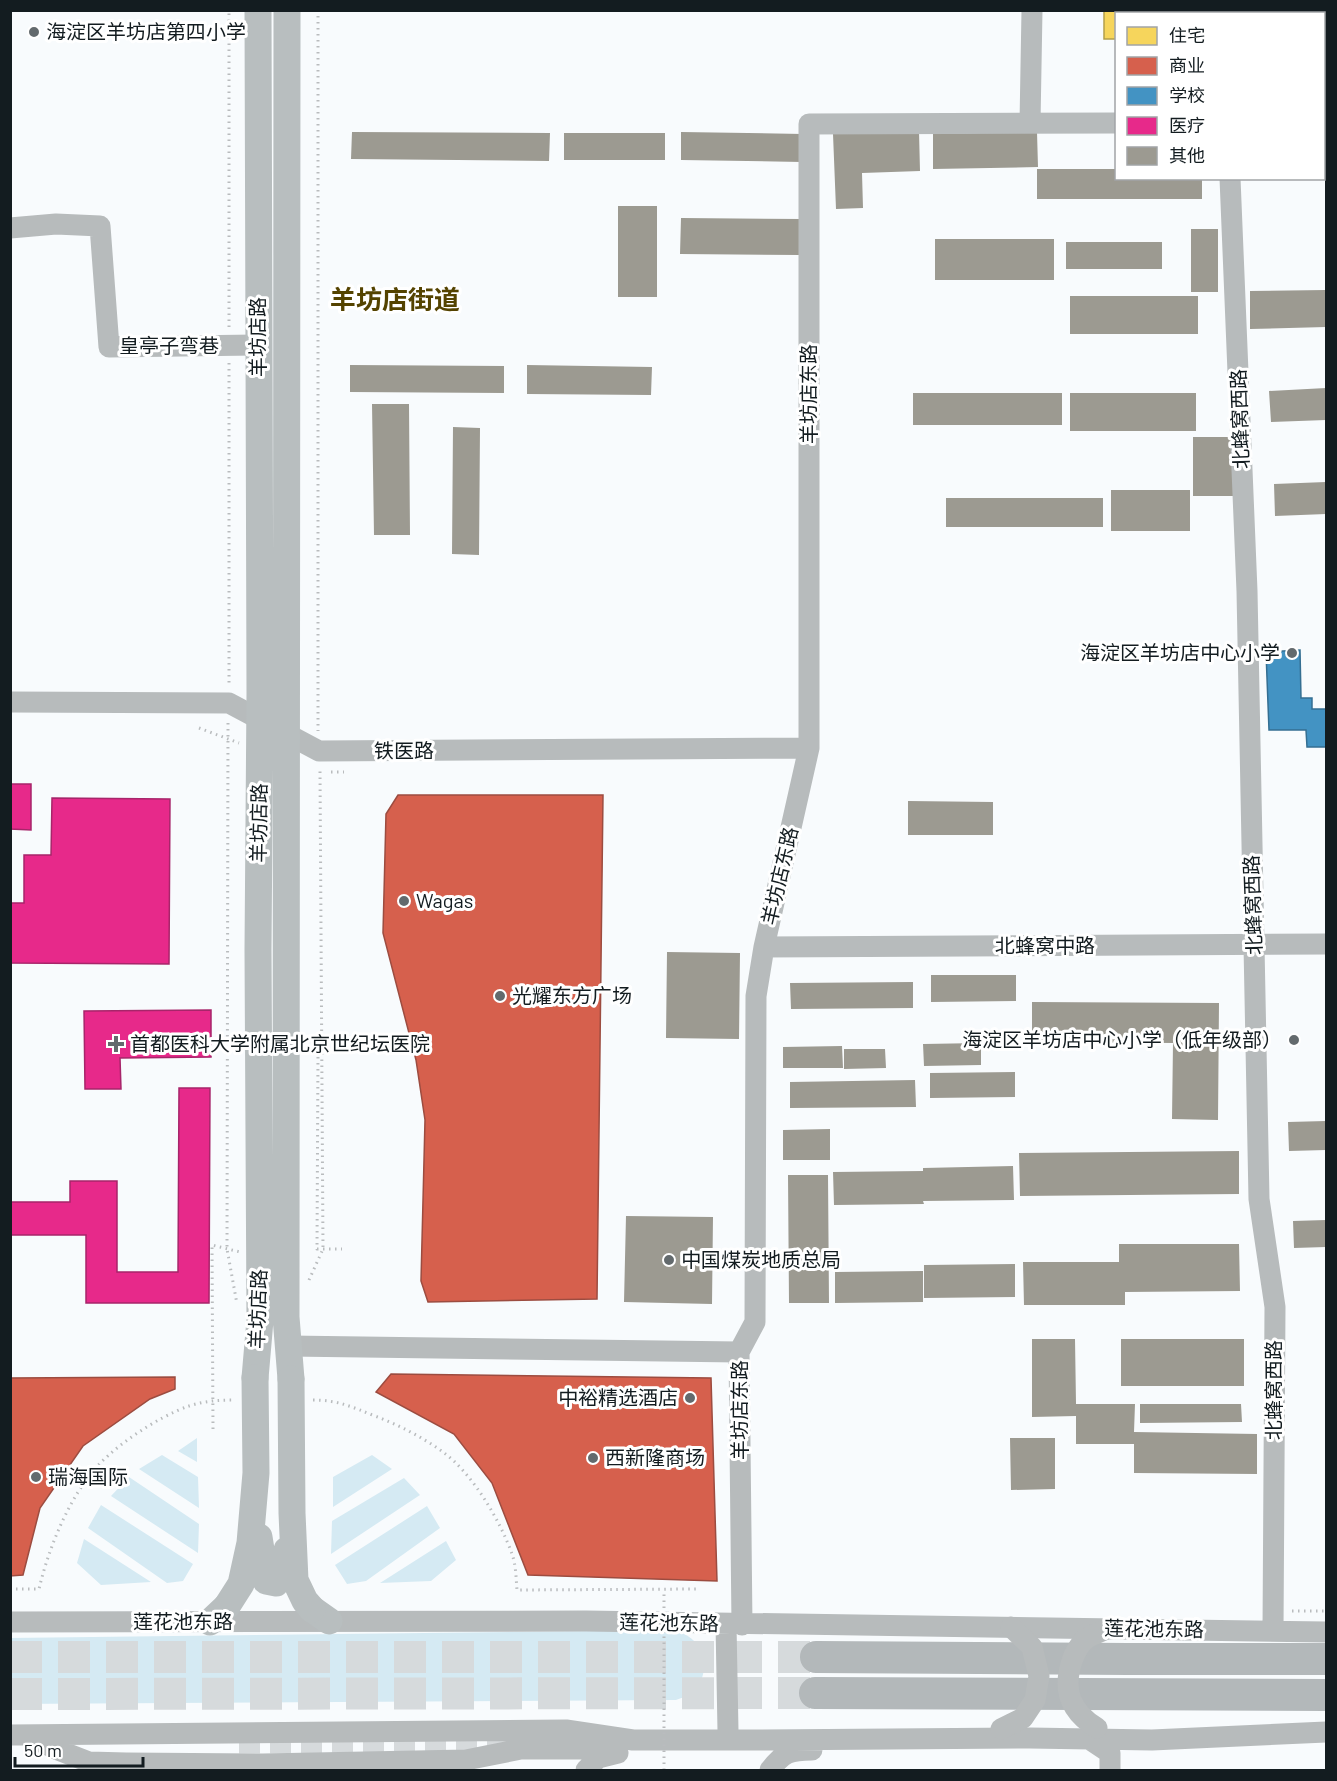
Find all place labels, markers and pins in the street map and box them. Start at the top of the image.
place label: 海淀区羊坊店第四小学 [46,19,246,43]
marker: 海淀区羊坊店第四小学 [27,25,41,39]
place label: 海淀区羊坊店中心小学 [1080,640,1280,664]
marker: 海淀区羊坊店中心小学 [1285,646,1299,660]
place label: Wagas [416,888,473,912]
marker: Wagas [397,894,411,908]
place label: 光耀东方广场 [512,983,632,1007]
marker: 光耀东方广场 [493,989,507,1003]
place label: 海淀区羊坊店中心小学（低年级部） [962,1027,1282,1051]
place label: 首都医科大学附属北京世纪坛医院 [130,1031,430,1055]
marker: 海淀区羊坊店中心小学（低年级部） [1287,1033,1301,1047]
marker: 首都医科大学附属北京世纪坛医院 [107,1035,125,1053]
place label: 中国煤炭地质总局 [681,1247,841,1271]
marker: 中国煤炭地质总局 [662,1253,676,1267]
place label: 中裕精选酒店 [558,1385,678,1409]
marker: 中裕精选酒店 [683,1391,697,1405]
place label: 西新隆商场 [605,1445,705,1469]
marker: 西新隆商场 [586,1451,600,1465]
place label: 瑞海国际 [48,1464,128,1488]
marker: 瑞海国际 [29,1470,43,1484]

